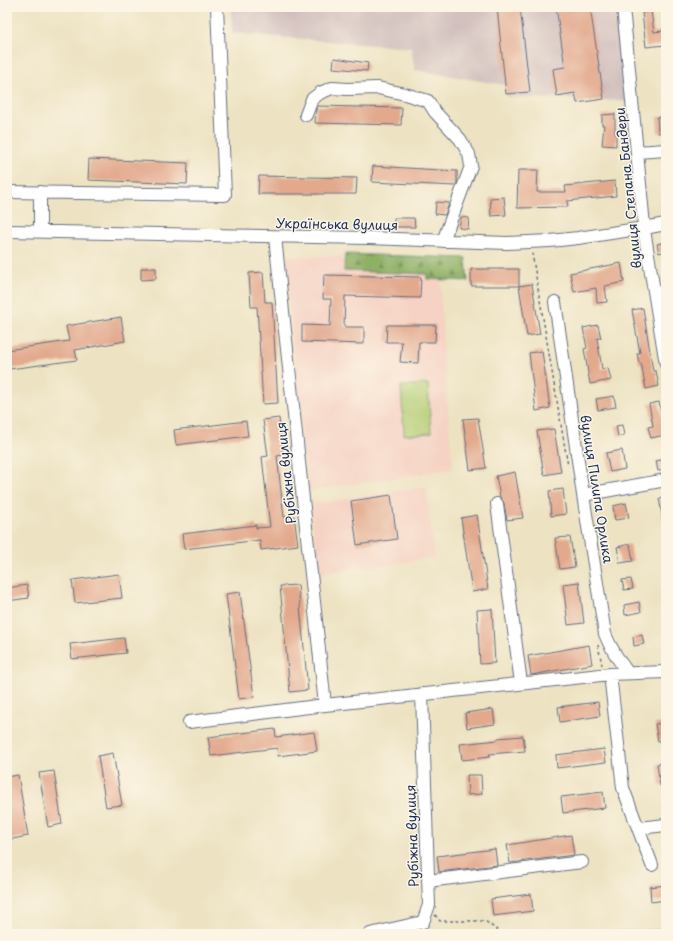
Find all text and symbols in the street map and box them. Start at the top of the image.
street label: вулиця Степана Бандери [610,107,645,270]
street label: Українська вулиця [276,213,398,234]
street label: вулиця Пилипа Орлика [576,413,619,565]
street label: Рубіжна вулиця [271,421,300,525]
street label: Рубіжна вулиця [400,784,423,888]

